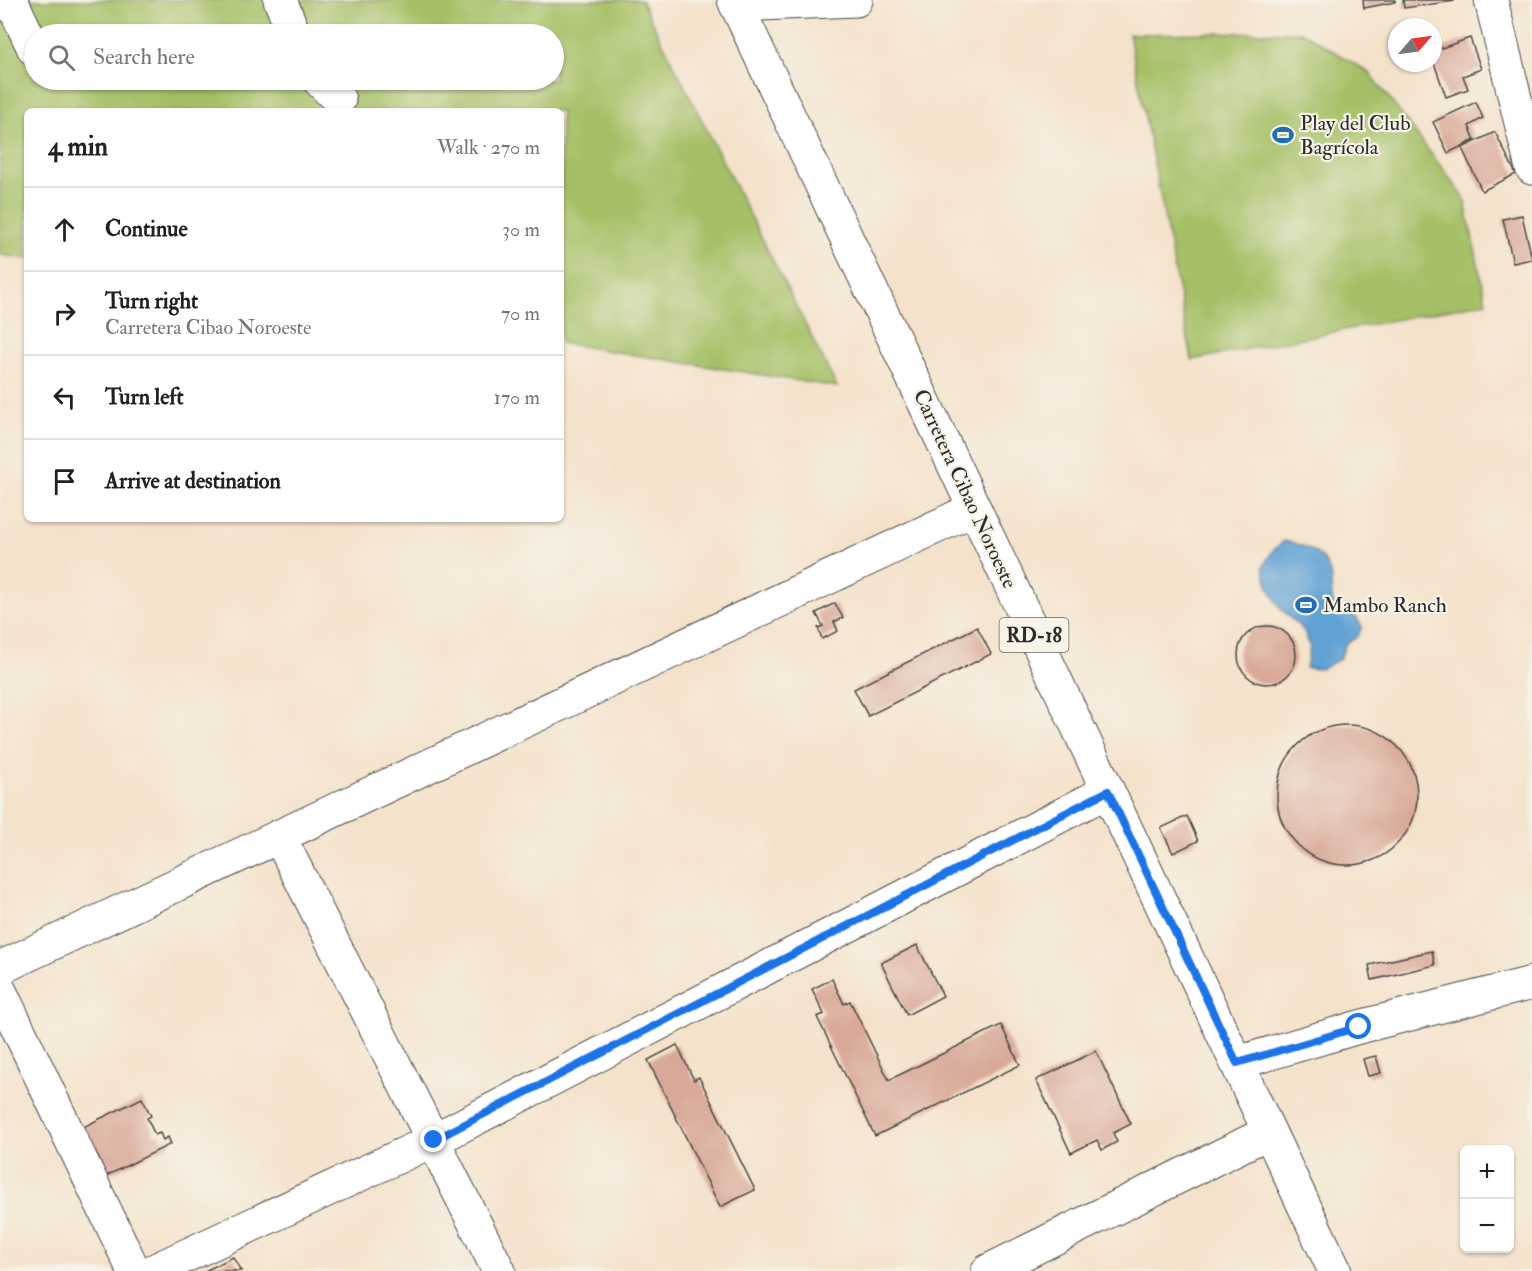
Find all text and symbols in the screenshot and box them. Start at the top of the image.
north arrow [1388,18,1442,72]
search box [24,24,564,90]
icon: search [45,41,78,74]
text: Search here [93,43,195,71]
place label: Play del Club Bagrícola [1300,110,1410,161]
sports icon: Play del Club Bagrícola [1271,123,1295,147]
text: 4 min [48,131,108,163]
text: Walk · 270 m [437,135,540,160]
icon: ahead [48,213,81,246]
text: Continue [105,215,188,243]
text: 30 m [502,217,540,242]
text: Turn right [105,287,198,315]
icon: right [48,297,81,330]
text: 70 m [501,301,540,326]
text: Carretera Cibao Noroeste [105,315,311,340]
icon: left [48,381,81,414]
text: Turn left [105,383,184,411]
text: 170 m [494,385,540,410]
street label: Carretera Cibao Noroeste [907,385,1023,593]
icon: arrive [48,465,81,498]
text: Arrive at destination [105,467,281,495]
place label: Mambo Ranch [1323,592,1447,619]
sports icon: Mambo Ranch [1294,593,1318,617]
road number: RD-18 [1000,618,1068,652]
route start [1345,1013,1371,1039]
route end [420,1126,446,1152]
map controls [1460,1145,1514,1253]
button: + [1460,1145,1514,1199]
button: − [1460,1199,1514,1253]

